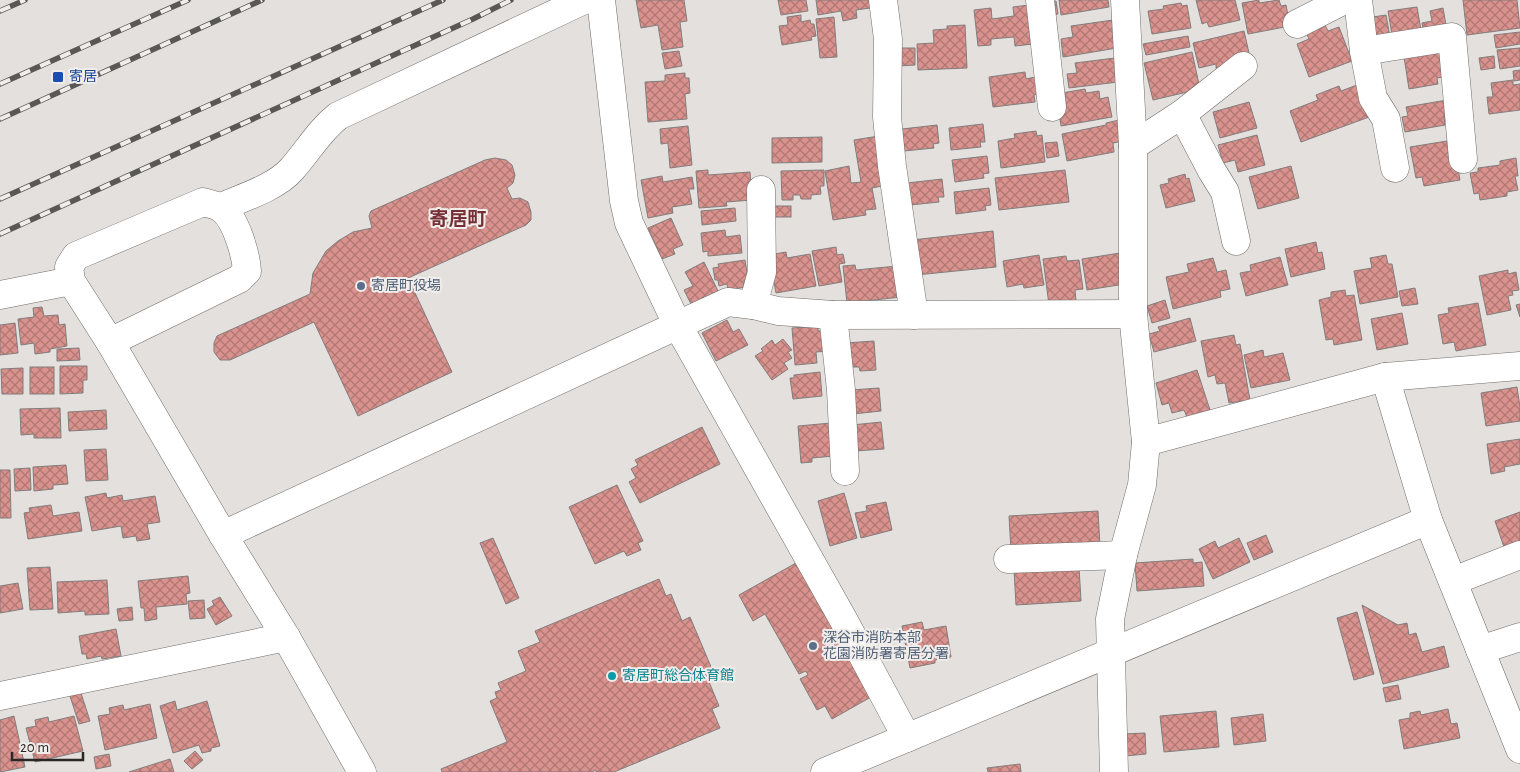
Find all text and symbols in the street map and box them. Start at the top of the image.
place label: 寄居 [69,69,97,84]
marker: 寄居 [51,70,65,84]
district label: 寄居町 [429,209,487,229]
place label: 寄居町役場 [371,278,441,293]
marker: 寄居町役場 [355,280,367,292]
place label: 深谷市消防本部 花園消防署寄居分署 [823,630,949,661]
marker: 深谷市消防本部 花園消防署寄居分署 [807,640,819,652]
place label: 寄居町総合体育館 [622,668,734,683]
marker: 寄居町総合体育館 [606,670,618,682]
scale bar [12,730,84,762]
text: 20 m [20,740,49,755]

